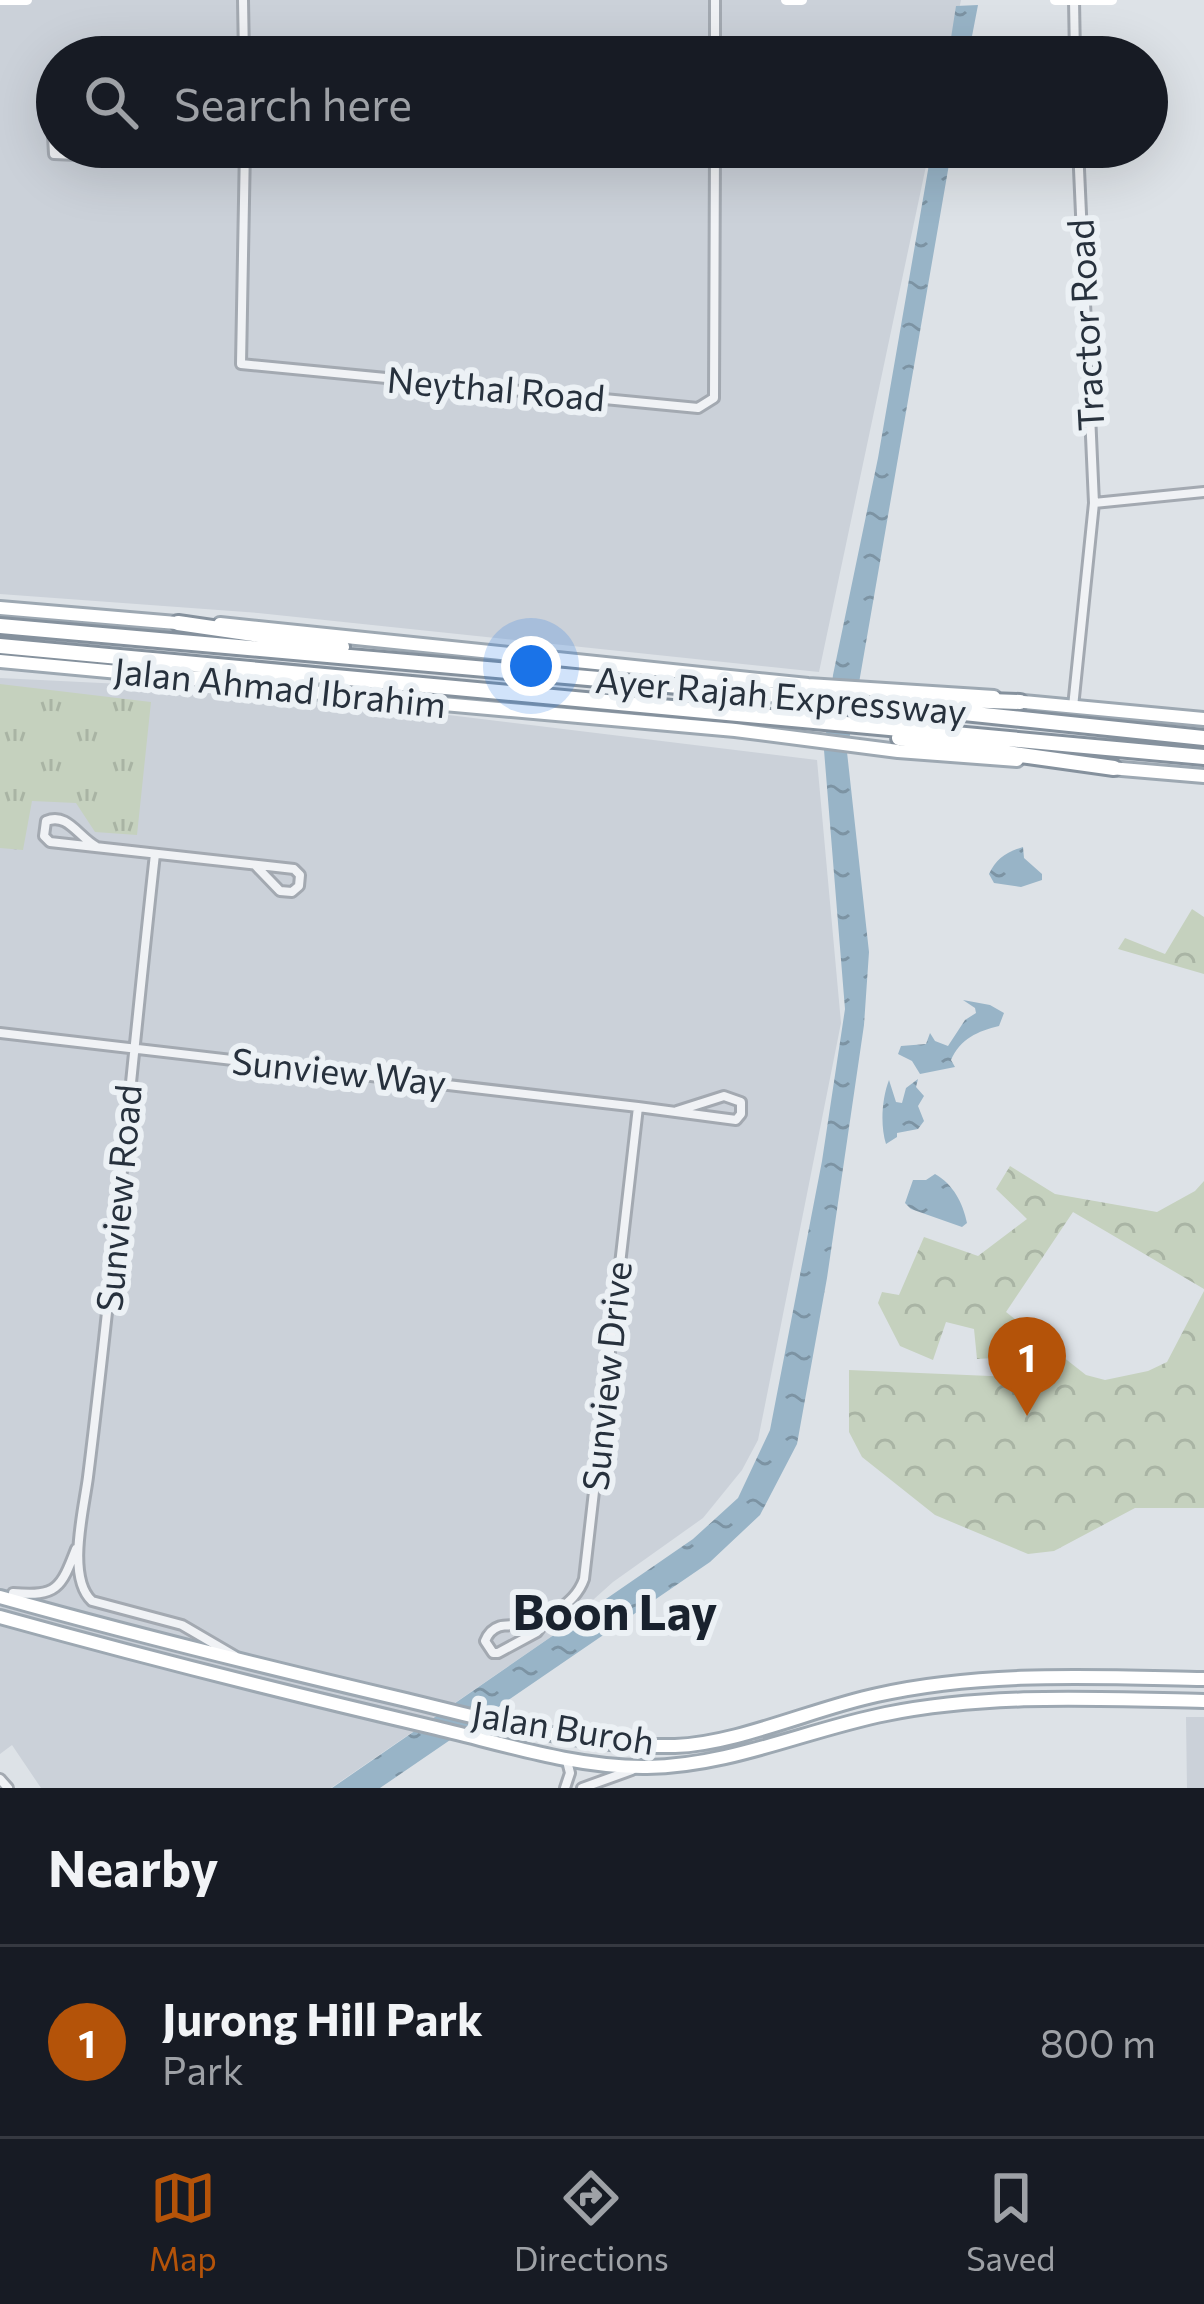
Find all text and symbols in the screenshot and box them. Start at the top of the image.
search box [36,36,1168,168]
icon: search [78,69,144,135]
text: Search here [174,75,412,130]
street label: Tractor Road [1056,218,1112,432]
street label: Neythal Road [385,356,607,418]
your location [501,636,561,696]
street label: Jalan Ahmad Ibrahim [112,647,448,725]
street label: Ayer Rajah Expressway [594,656,969,732]
street label: Sunview Way [230,1037,449,1103]
street label: Sunview Road [85,1083,149,1313]
street label: Sunview Drive [571,1259,639,1493]
pin: 1 [988,1317,1066,1416]
district label: Boon Lay [513,1581,717,1640]
street label: Jalan Buroh [469,1690,658,1762]
text: Nearby [48,1835,218,1898]
text: Jurong Hill Park [162,1990,483,2045]
text: 1 [78,2018,96,2066]
text: 800 m [1040,2018,1156,2066]
text: Park [162,2045,244,2093]
tab: Map [149,2165,217,2278]
tab: Directions [514,2165,669,2278]
tab: Saved [966,2165,1055,2278]

